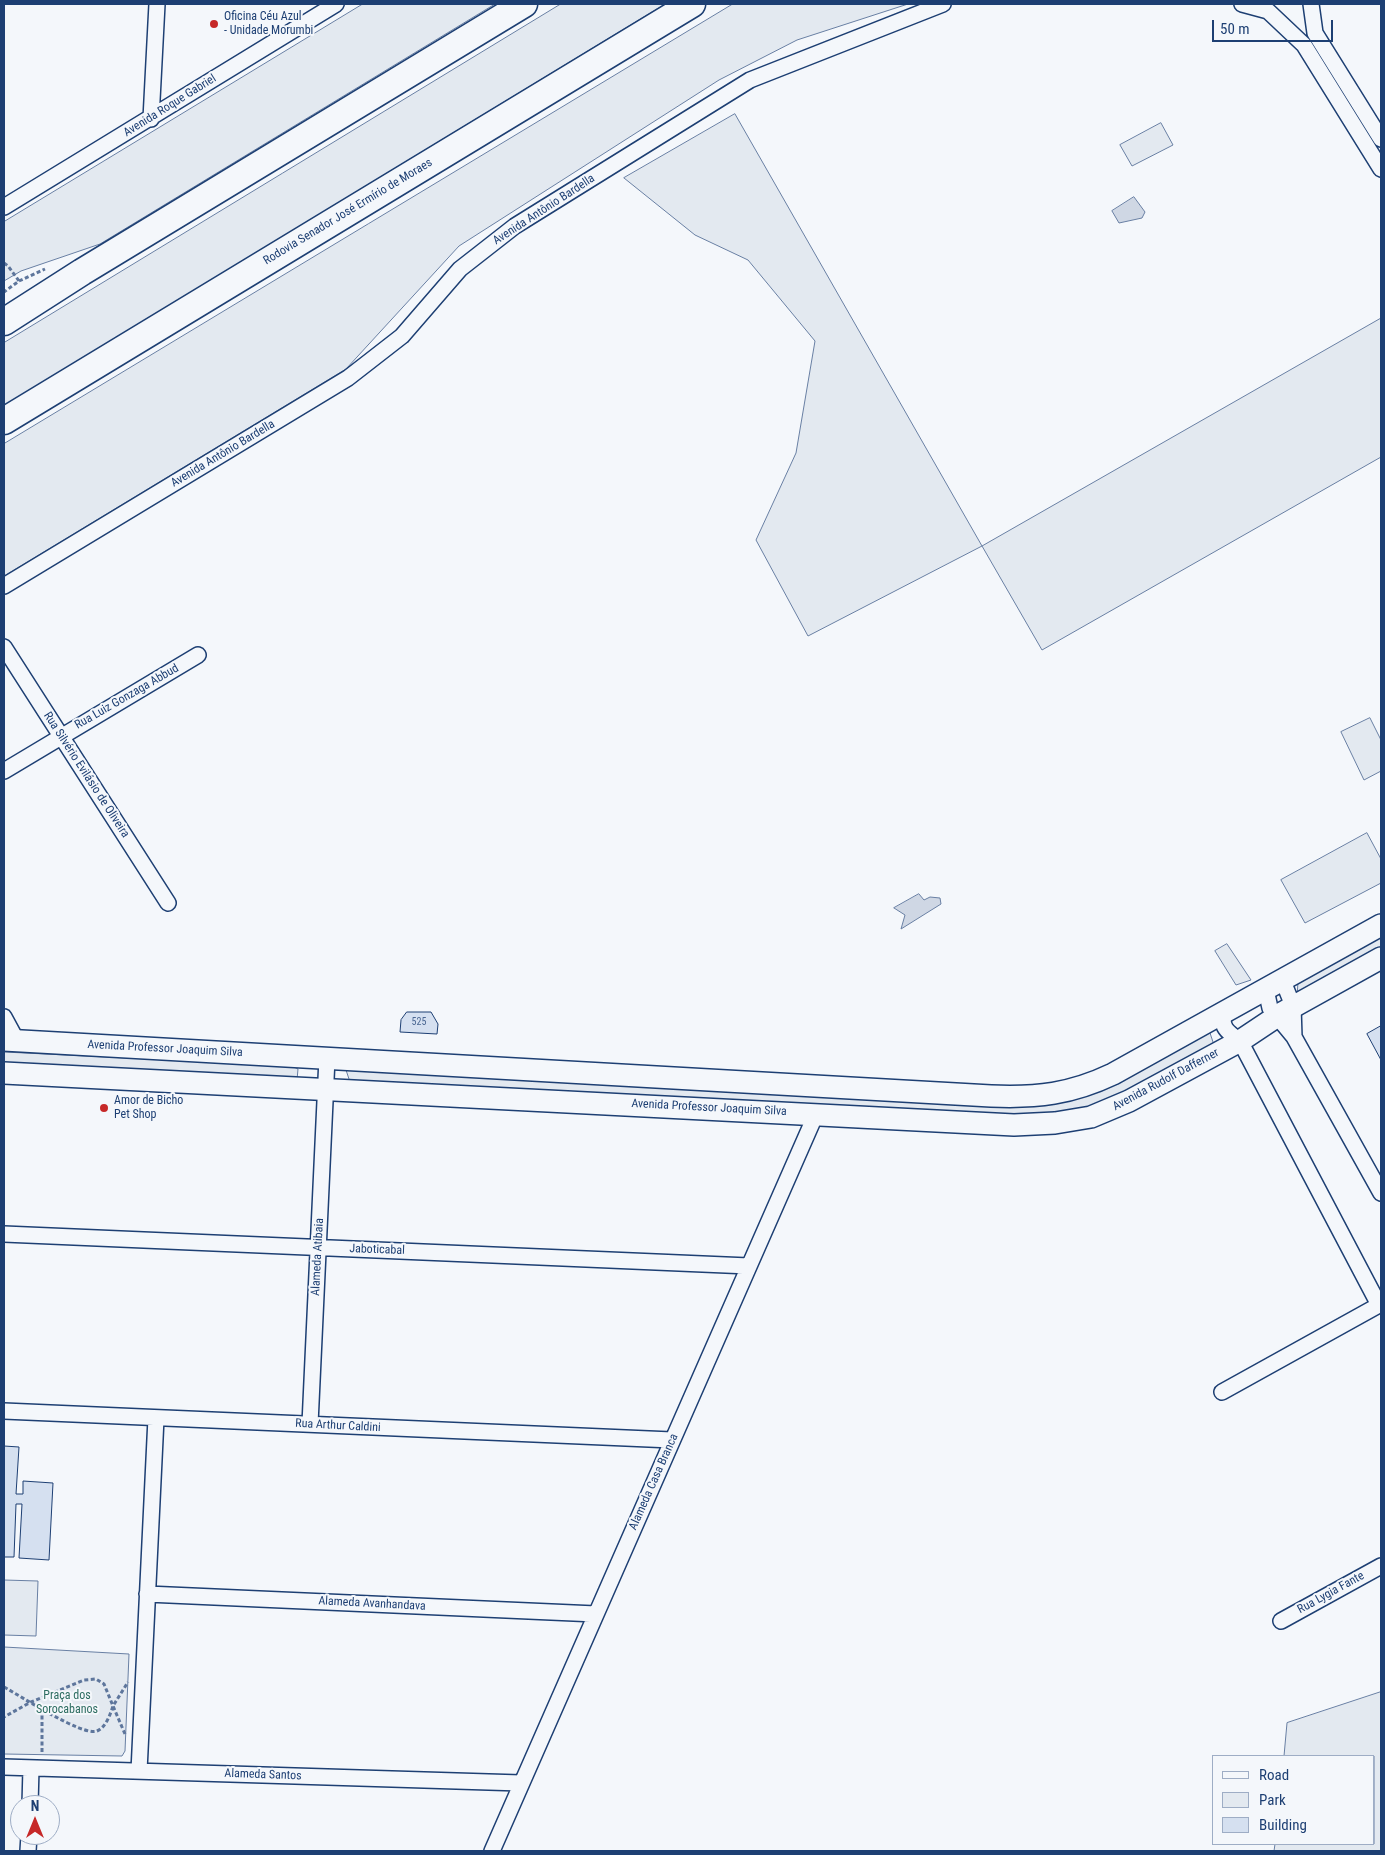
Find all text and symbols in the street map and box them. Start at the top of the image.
place label: Oficina Céu Azul - Unidade Morumbi [224,10,313,38]
scale bar [1215,10,1336,42]
marker: Oficina Céu Azul - Unidade Morumbi [208,18,220,30]
text: 50 m [1220,20,1250,38]
street label: Avenida Roque Gabriel [121,72,219,140]
street label: Rodovia Senador José Ermírio de Moraes [261,156,435,268]
street label: Avenida Antônio Bardella [490,172,598,248]
street label: Avenida Antônio Bardella [168,417,278,491]
street label: Rua Luiz Gonzaga Abbud [72,661,182,733]
street label: Rua Silvério Evilásio de Oliveira [40,709,132,841]
house number: 525 [412,1016,426,1028]
street label: Avenida Professor Joaquim Silva [87,1038,243,1060]
street label: Avenida Rudolf Dafferner [1110,1046,1222,1114]
place label: Amor de Bicho Pet Shop [114,1094,183,1122]
street label: Avenida Professor Joaquim Silva [631,1097,787,1119]
marker: Amor de Bicho Pet Shop [98,1102,110,1114]
street label: Alameda Atibaia [309,1218,327,1296]
street label: Jaboticabal [349,1242,405,1258]
street label: Rua Arthur Caldini [295,1417,381,1435]
street label: Alameda Casa Branca [626,1432,682,1532]
street label: Rua Lygia Fante [1295,1569,1367,1617]
street label: Alameda Avanhandava [318,1594,426,1614]
park label: Praça dos Sorocabanos [36,1689,98,1717]
legend [1212,1755,1375,1845]
street label: Alameda Santos [224,1766,302,1784]
text: Road [1259,1766,1289,1784]
text: Park [1259,1791,1286,1809]
north arrow [10,1795,60,1845]
text: N [31,1798,39,1814]
text: Building [1259,1816,1307,1834]

